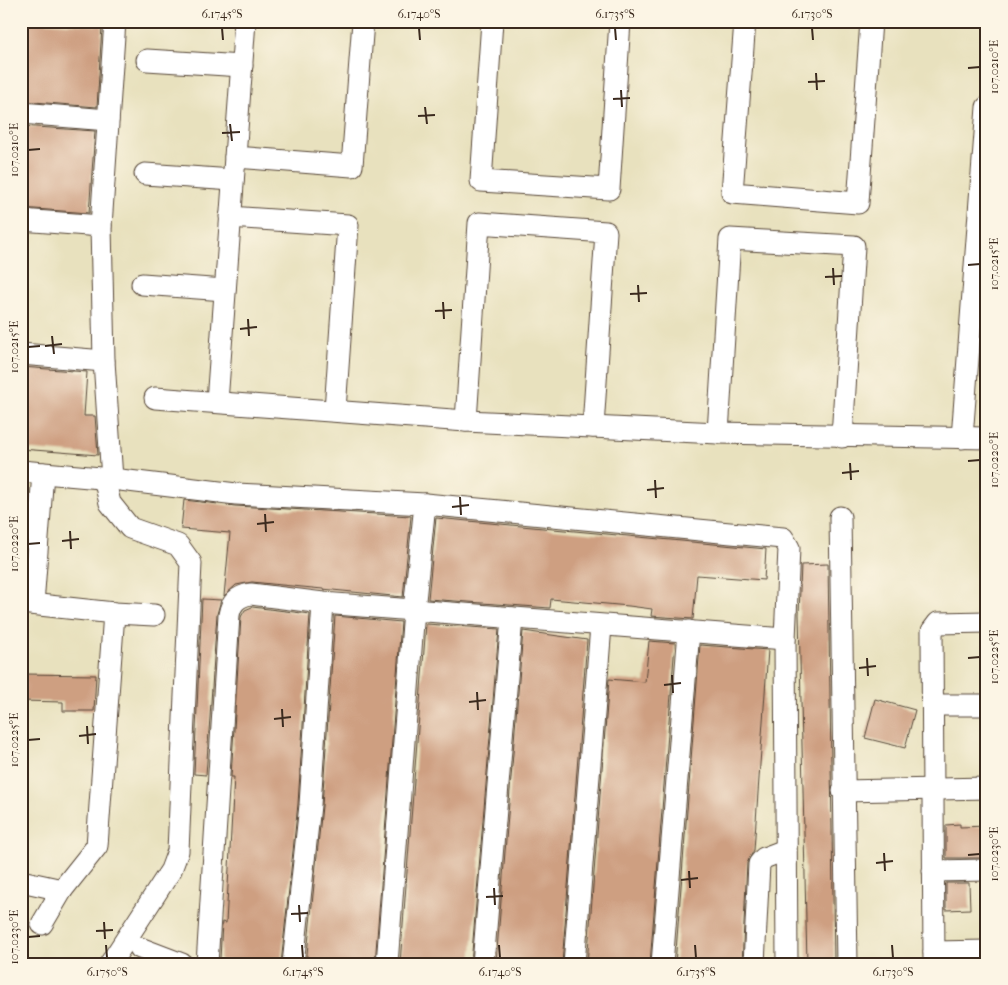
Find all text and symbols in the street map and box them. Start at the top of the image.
text: 6.1745°S [201,7,243,21]
text: 6.1740°S [398,7,440,21]
text: 6.1735°S [595,7,635,21]
text: 6.1730°S [791,7,833,21]
text: 107.0210°E [987,40,1001,94]
text: 107.0210°E [7,123,21,177]
text: 107.0215°E [987,238,1001,290]
text: 107.0215°E [7,321,21,373]
text: 107.0220°E [987,432,1001,488]
text: 107.0220°E [7,516,21,572]
text: 107.0225°E [987,630,1001,684]
text: 107.0225°E [7,713,21,767]
text: 107.0230°E [987,827,1001,881]
text: 107.0230°E [7,910,21,964]
text: 6.1750°S [86,965,128,979]
text: 6.1745°S [282,965,324,979]
text: 6.1740°S [479,965,521,979]
text: 6.1735°S [676,965,716,979]
text: 6.1730°S [872,965,914,979]

